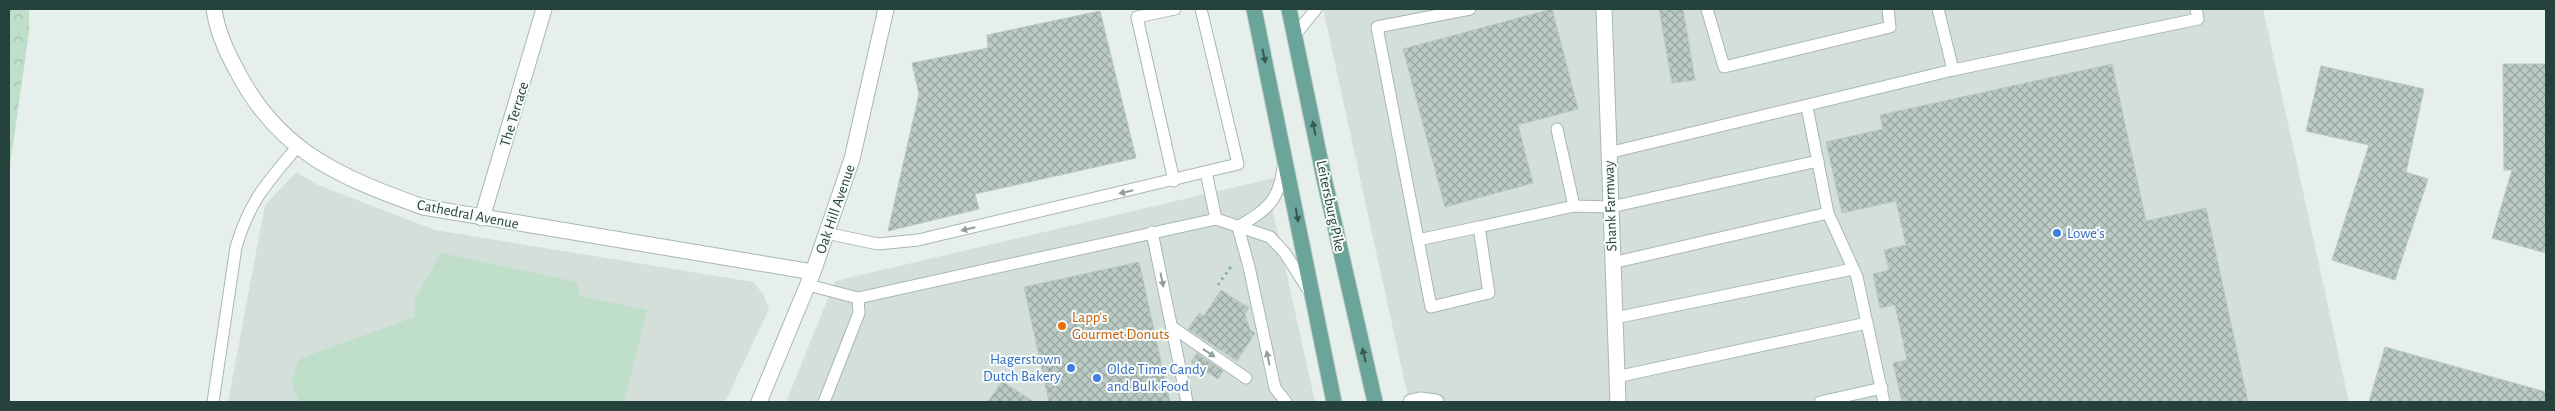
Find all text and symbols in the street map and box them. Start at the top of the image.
one-way arrow [1260,49,1268,64]
street label: The Terrace [498,80,531,148]
one-way arrow [1310,120,1318,135]
street label: Leitersburg Pike [1313,159,1348,253]
street label: Shank Farmway [1601,160,1620,252]
street label: Oak Hill Avenue [813,163,858,256]
one-way arrow [1119,188,1134,196]
street label: Cathedral Avenue [416,197,520,232]
one-way arrow [1293,208,1301,223]
one-way arrow [960,225,975,233]
place label: Lowe's [2067,226,2105,241]
marker: Lowe's [2051,227,2063,239]
one-way arrow [1158,272,1166,287]
place label: Lapp's Gourmet Donuts [1072,310,1169,342]
marker: Lapp's Gourmet Donuts [1056,320,1068,332]
one-way arrow [1360,347,1368,362]
one-way arrow [1202,348,1216,358]
one-way arrow [1264,350,1272,366]
place label: Hagerstown Dutch Bakery [983,352,1062,384]
marker: Hagerstown Dutch Bakery [1065,362,1077,374]
place label: Olde Time Candy and Bulk Food [1107,362,1207,394]
marker: Olde Time Candy and Bulk Food [1091,372,1103,384]

